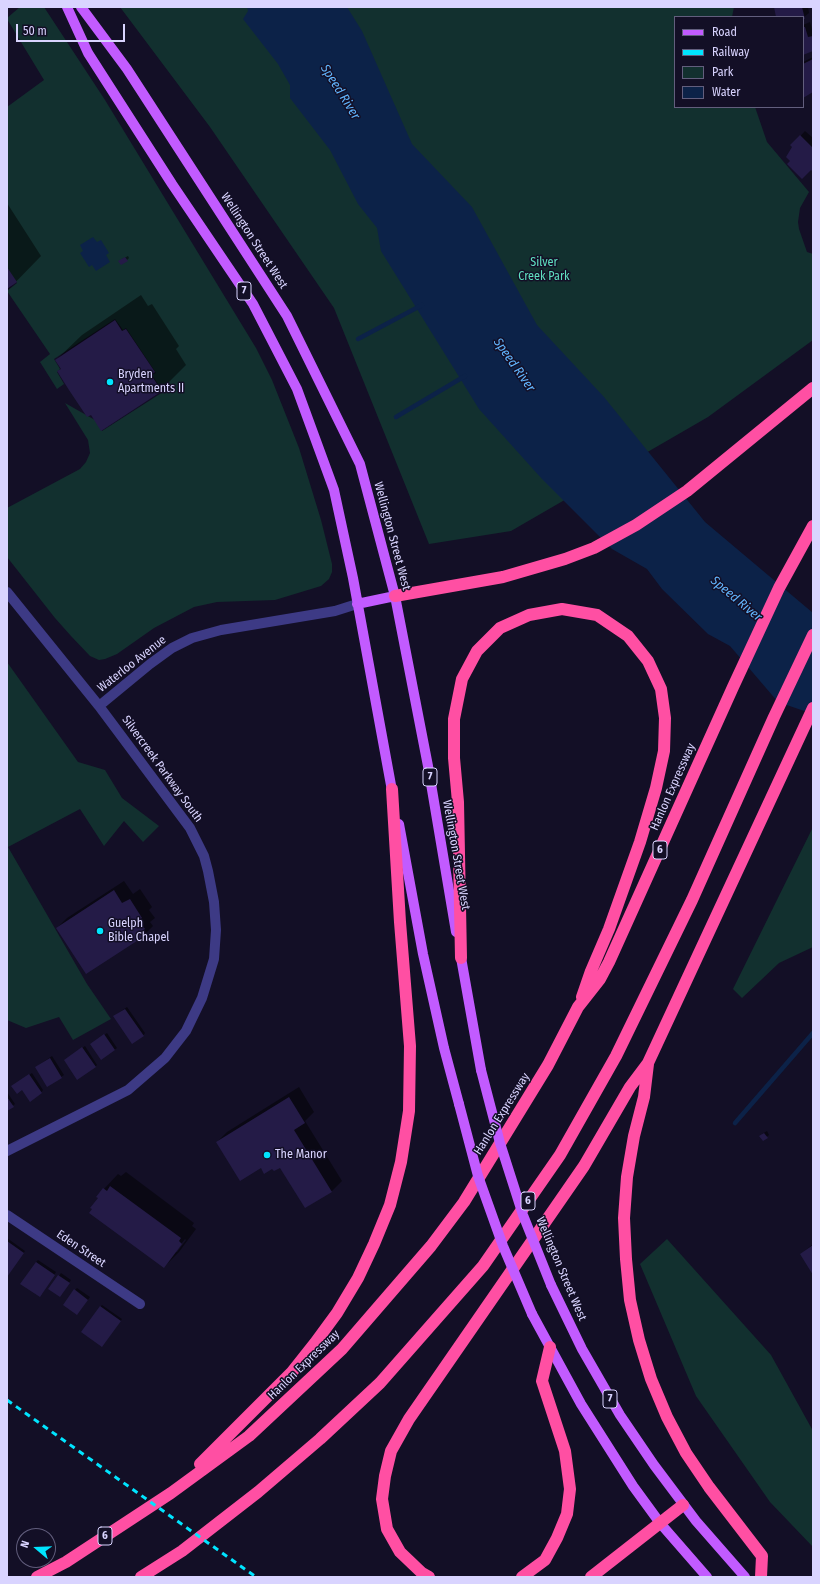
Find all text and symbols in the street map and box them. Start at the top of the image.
scale bar [18,16,127,42]
legend [674,16,804,108]
text: 50 m [23,24,47,38]
text: Road [712,25,737,39]
text: Railway [712,45,749,59]
water label: Speed River [317,62,363,122]
text: Park [712,65,733,79]
text: Water [712,85,740,99]
street label: Wellington Street West [218,190,290,292]
park label: Silver Creek Park [518,256,570,284]
road number: 7 [237,282,251,300]
water label: Speed River [490,335,538,395]
place label: Bryden Apartments II [118,368,184,396]
marker: Bryden Apartments II [105,377,115,387]
street label: Wellington Street West [371,480,413,592]
water label: Speed River [707,573,765,625]
street label: Waterloo Avenue [95,633,169,695]
street label: Silvercreek Parkway South [119,713,205,825]
street label: Hanlon Expressway [647,741,699,833]
road number: 7 [423,768,437,786]
street label: Wellington Street West [439,799,473,911]
road number: 6 [653,841,667,859]
place label: Guelph Bible Chapel [108,917,169,945]
marker: Guelph Bible Chapel [95,926,105,936]
street label: Hanlon Expressway [471,1070,533,1158]
place label: The Manor [275,1148,327,1162]
marker: The Manor [262,1150,272,1160]
road number: 6 [521,1192,535,1210]
street label: Wellington Street West [533,1215,589,1323]
street label: Eden Street [54,1227,108,1271]
street label: Hanlon Expressway [265,1327,343,1403]
road number: 7 [603,1390,617,1408]
road number: 6 [98,1527,112,1545]
north arrow [16,1528,56,1568]
text: N [18,1539,32,1549]

